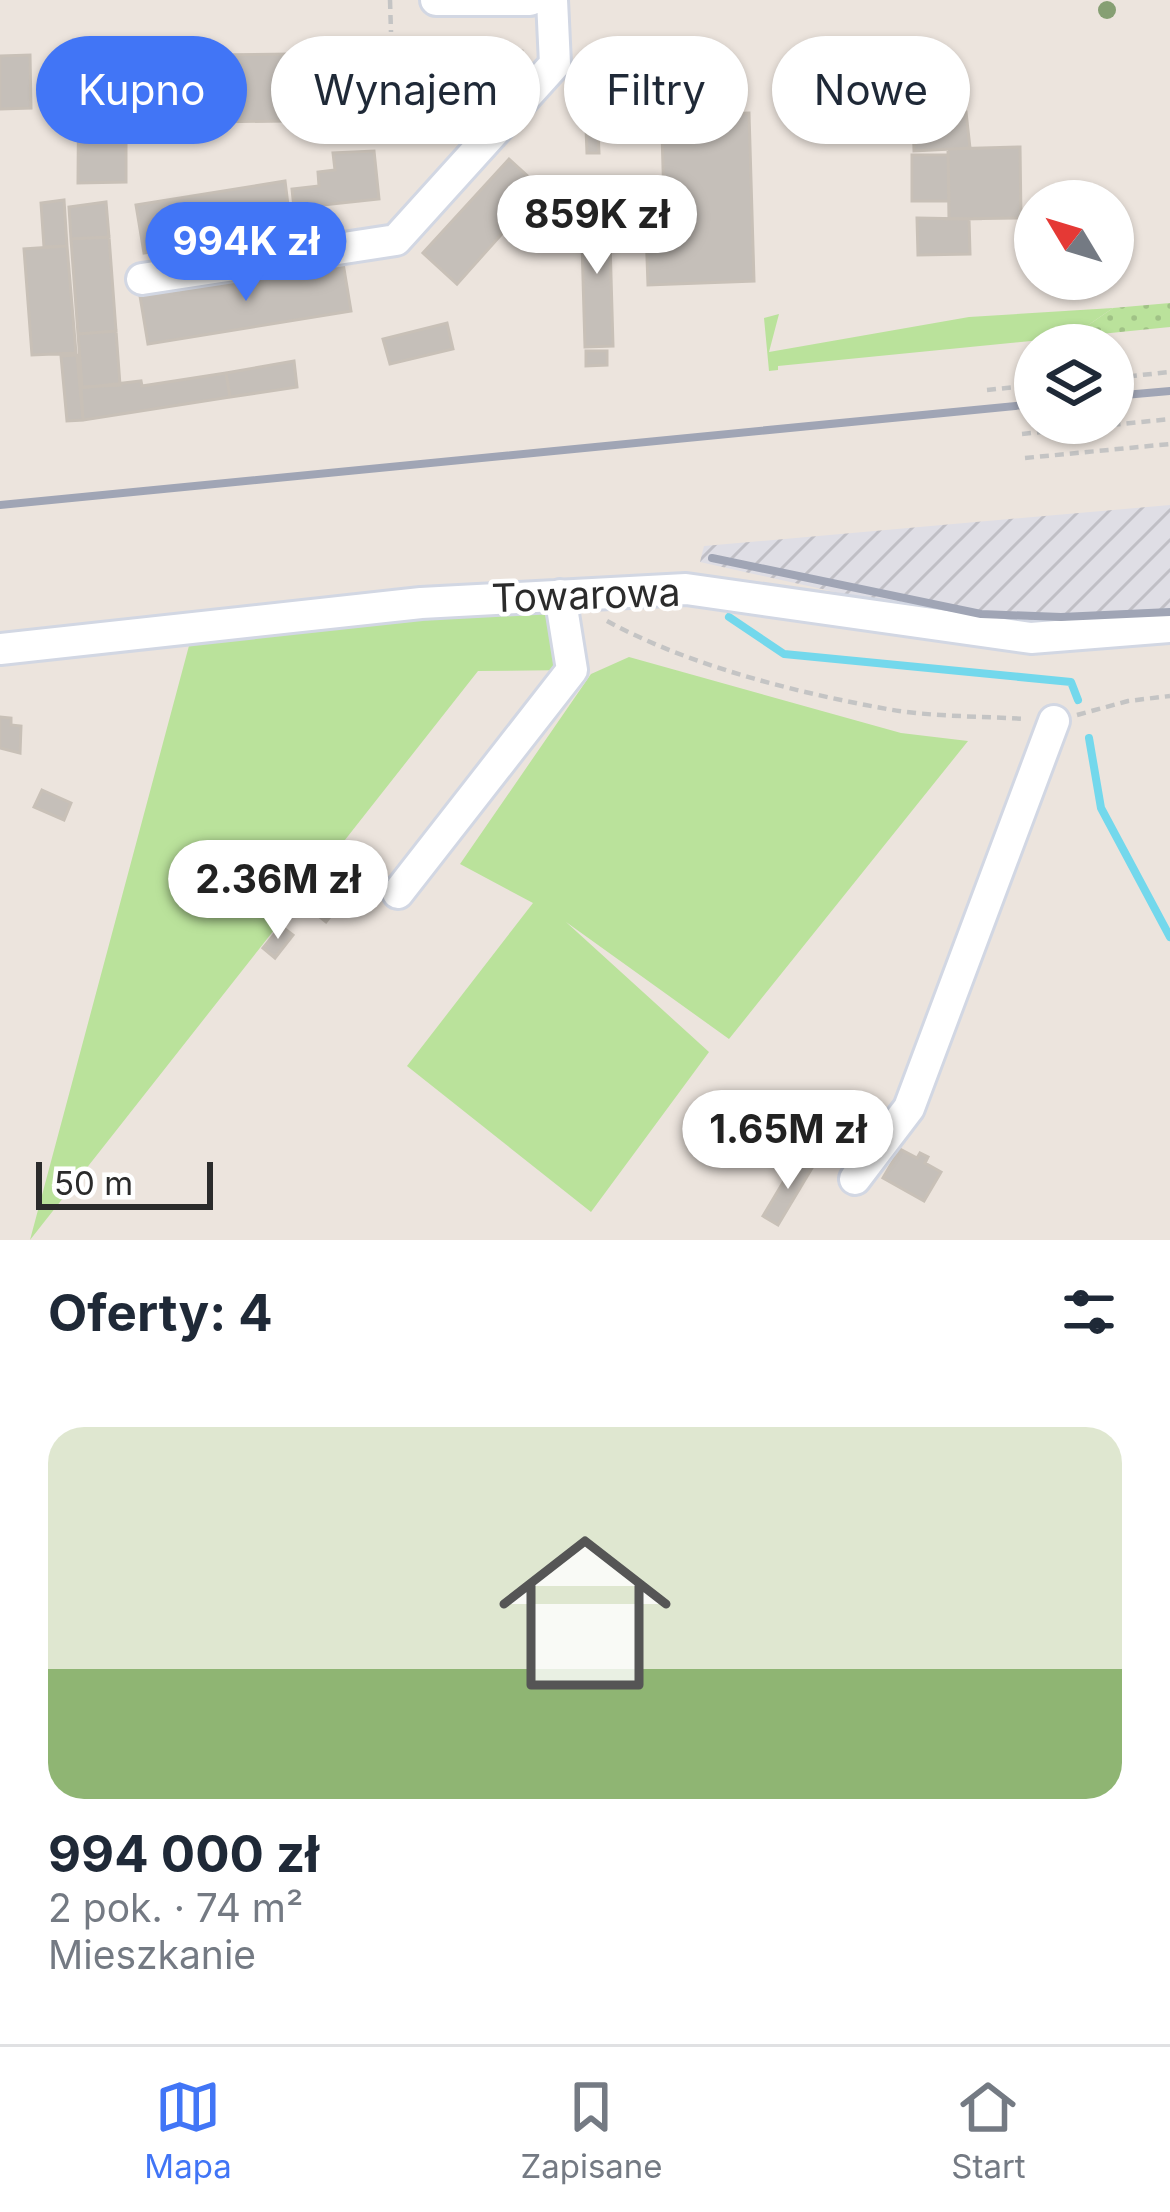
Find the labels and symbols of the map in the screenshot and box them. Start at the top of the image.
pin: 859K zł [486,175,708,277]
north arrow [1014,180,1134,300]
pin: 994K zł [135,202,357,304]
street label: Towarowa [491,568,681,621]
pin: 2.36M zł [154,840,402,942]
pin: 1.65M zł [664,1090,912,1192]
scale bar [36,1156,213,1209]

